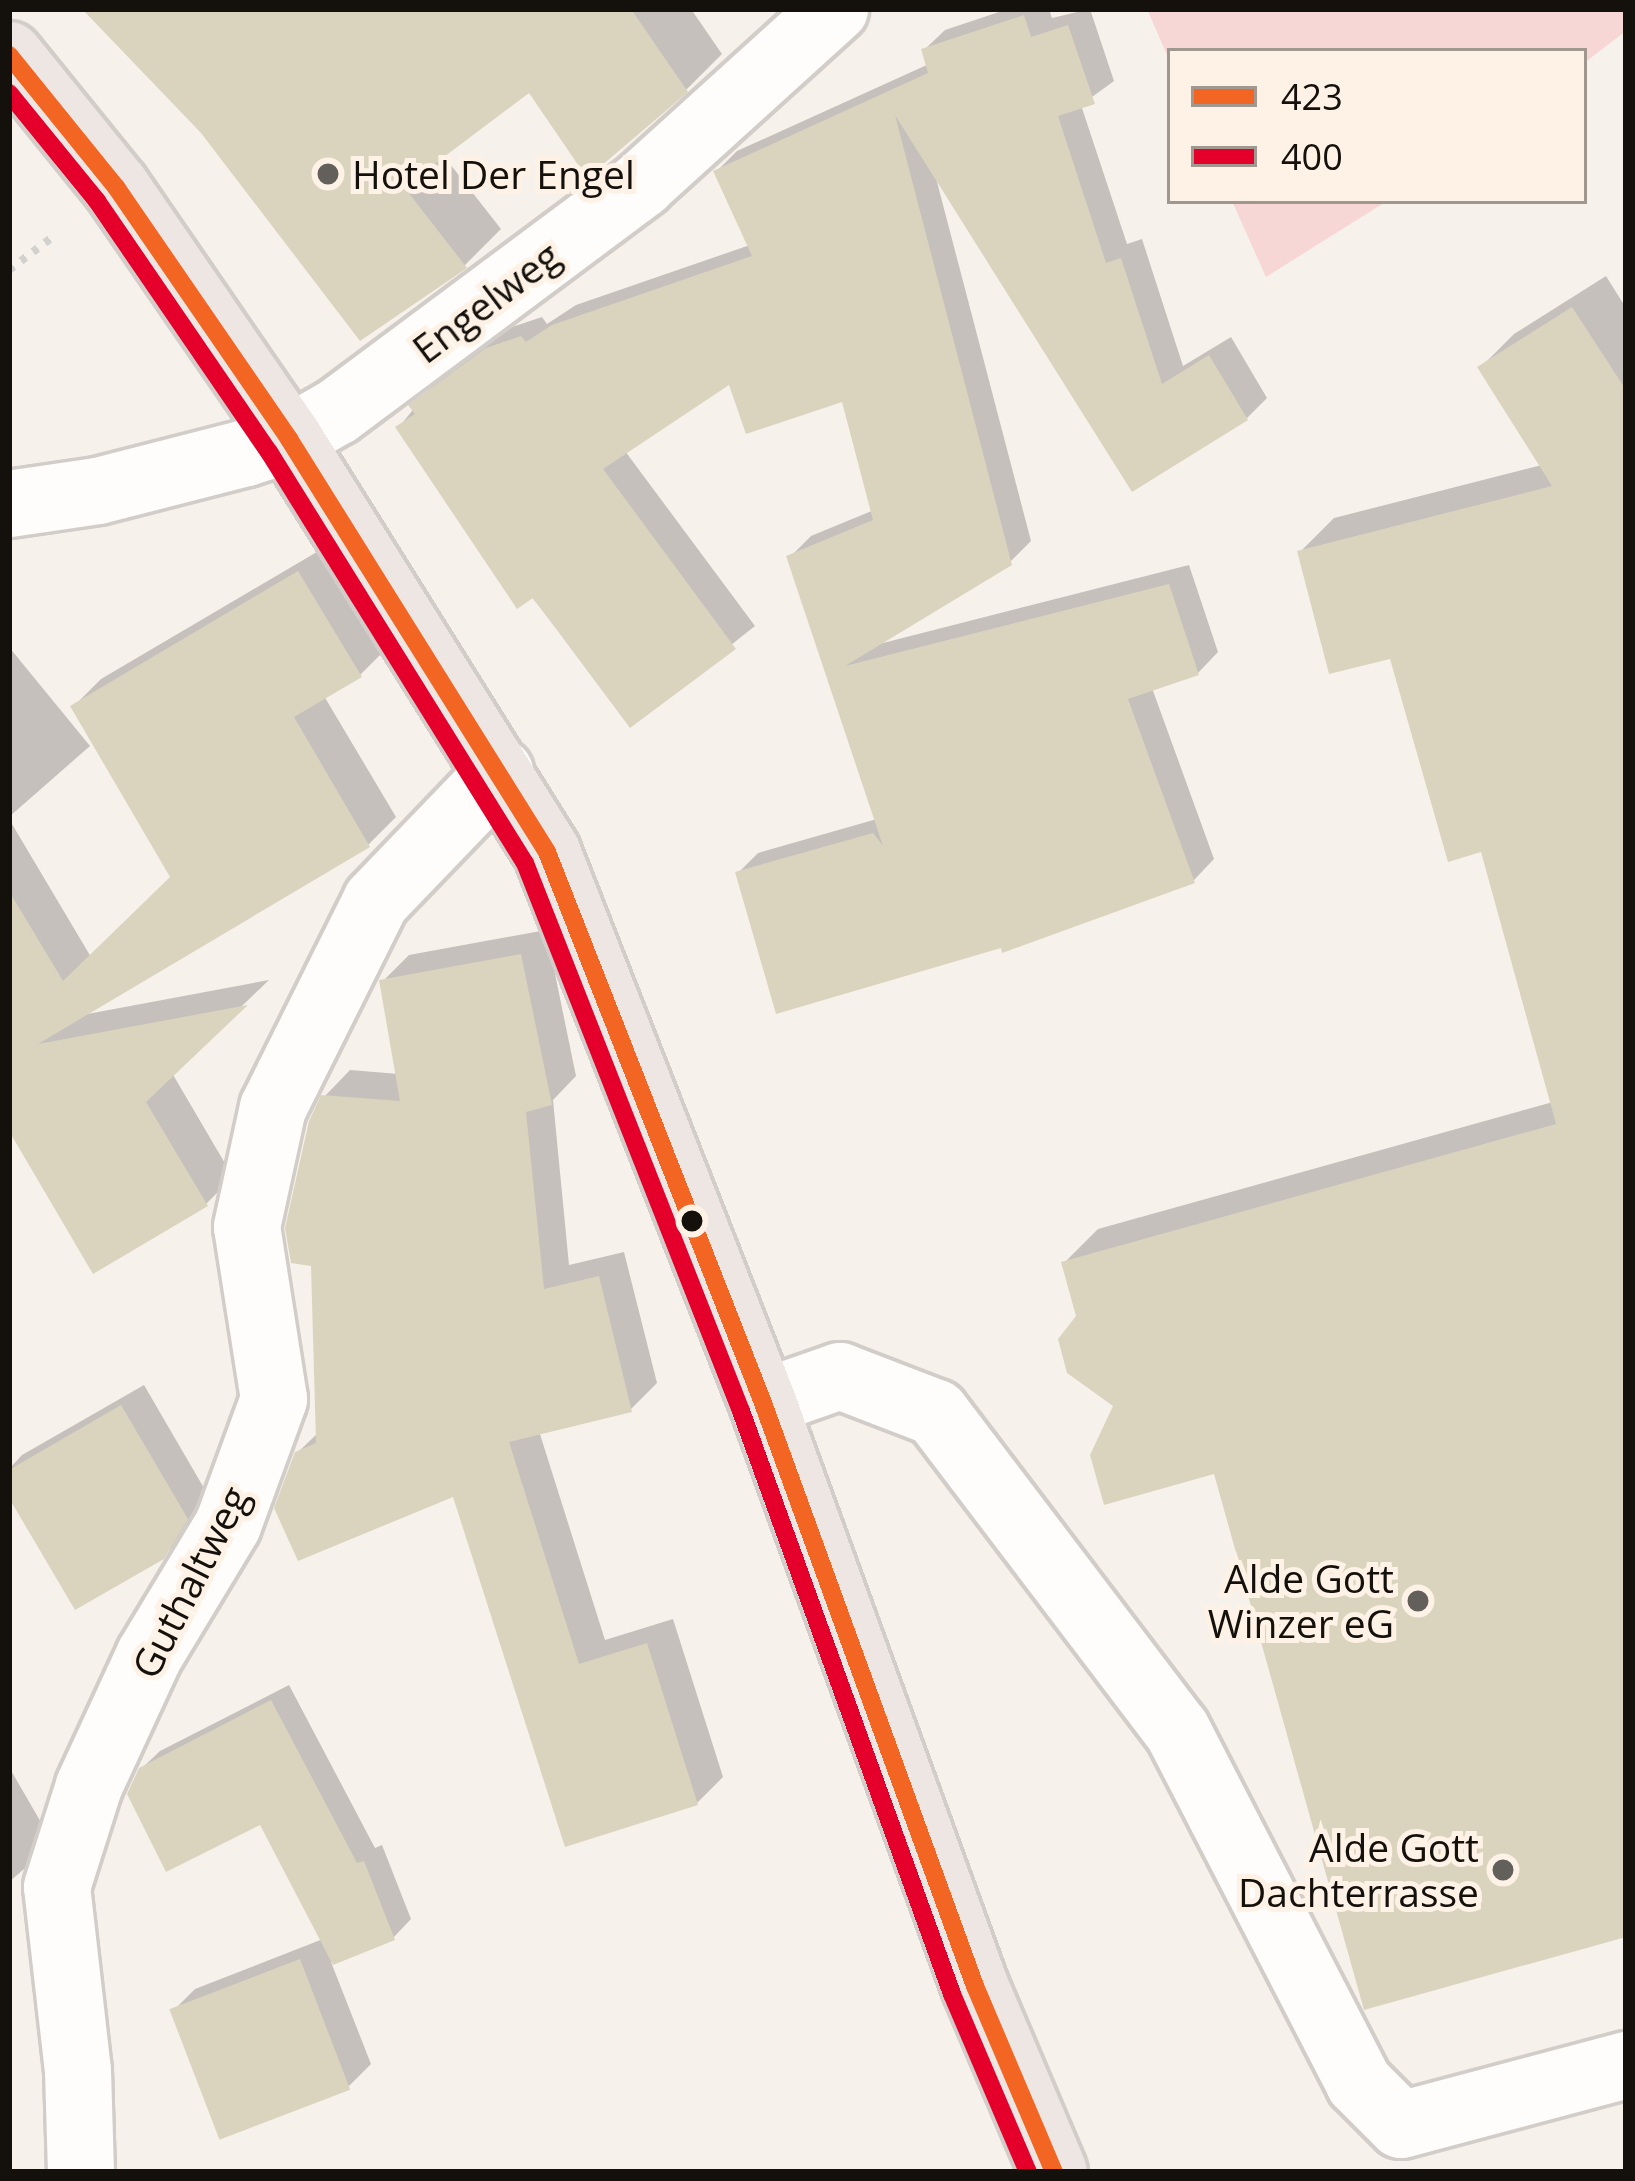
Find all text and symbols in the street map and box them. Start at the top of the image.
legend [1167,48,1587,204]
text: 423 [1281,72,1343,121]
text: 400 [1281,132,1343,181]
place label: Hotel Der Engel [352,151,635,197]
marker: Hotel Der Engel [315,161,341,187]
street label: Engelweg [403,232,569,372]
unlabelled marker [681,1210,703,1232]
street label: Guthaltweg [122,1478,258,1686]
place label: Alde Gott Winzer eG [1208,1556,1394,1647]
marker: Alde Gott Winzer eG [1405,1588,1431,1614]
place label: Alde Gott Dachterrasse [1238,1825,1479,1916]
marker: Alde Gott Dachterrasse [1490,1857,1516,1883]

